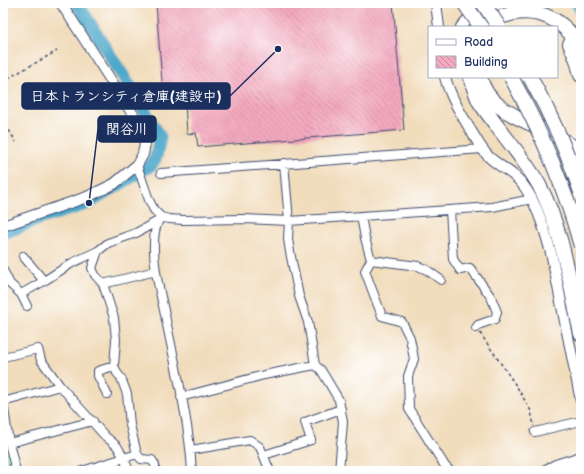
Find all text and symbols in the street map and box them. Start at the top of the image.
legend [428,26,558,78]
text: Road [464,35,493,50]
text: Building [464,55,508,70]
callout: 日本トランシティ倉庫(建設中) [22,83,230,109]
text: 日本トランシティ倉庫(建設中) [30,88,222,105]
callout: 関谷川 [98,116,156,142]
text: 関谷川 [106,121,148,138]

